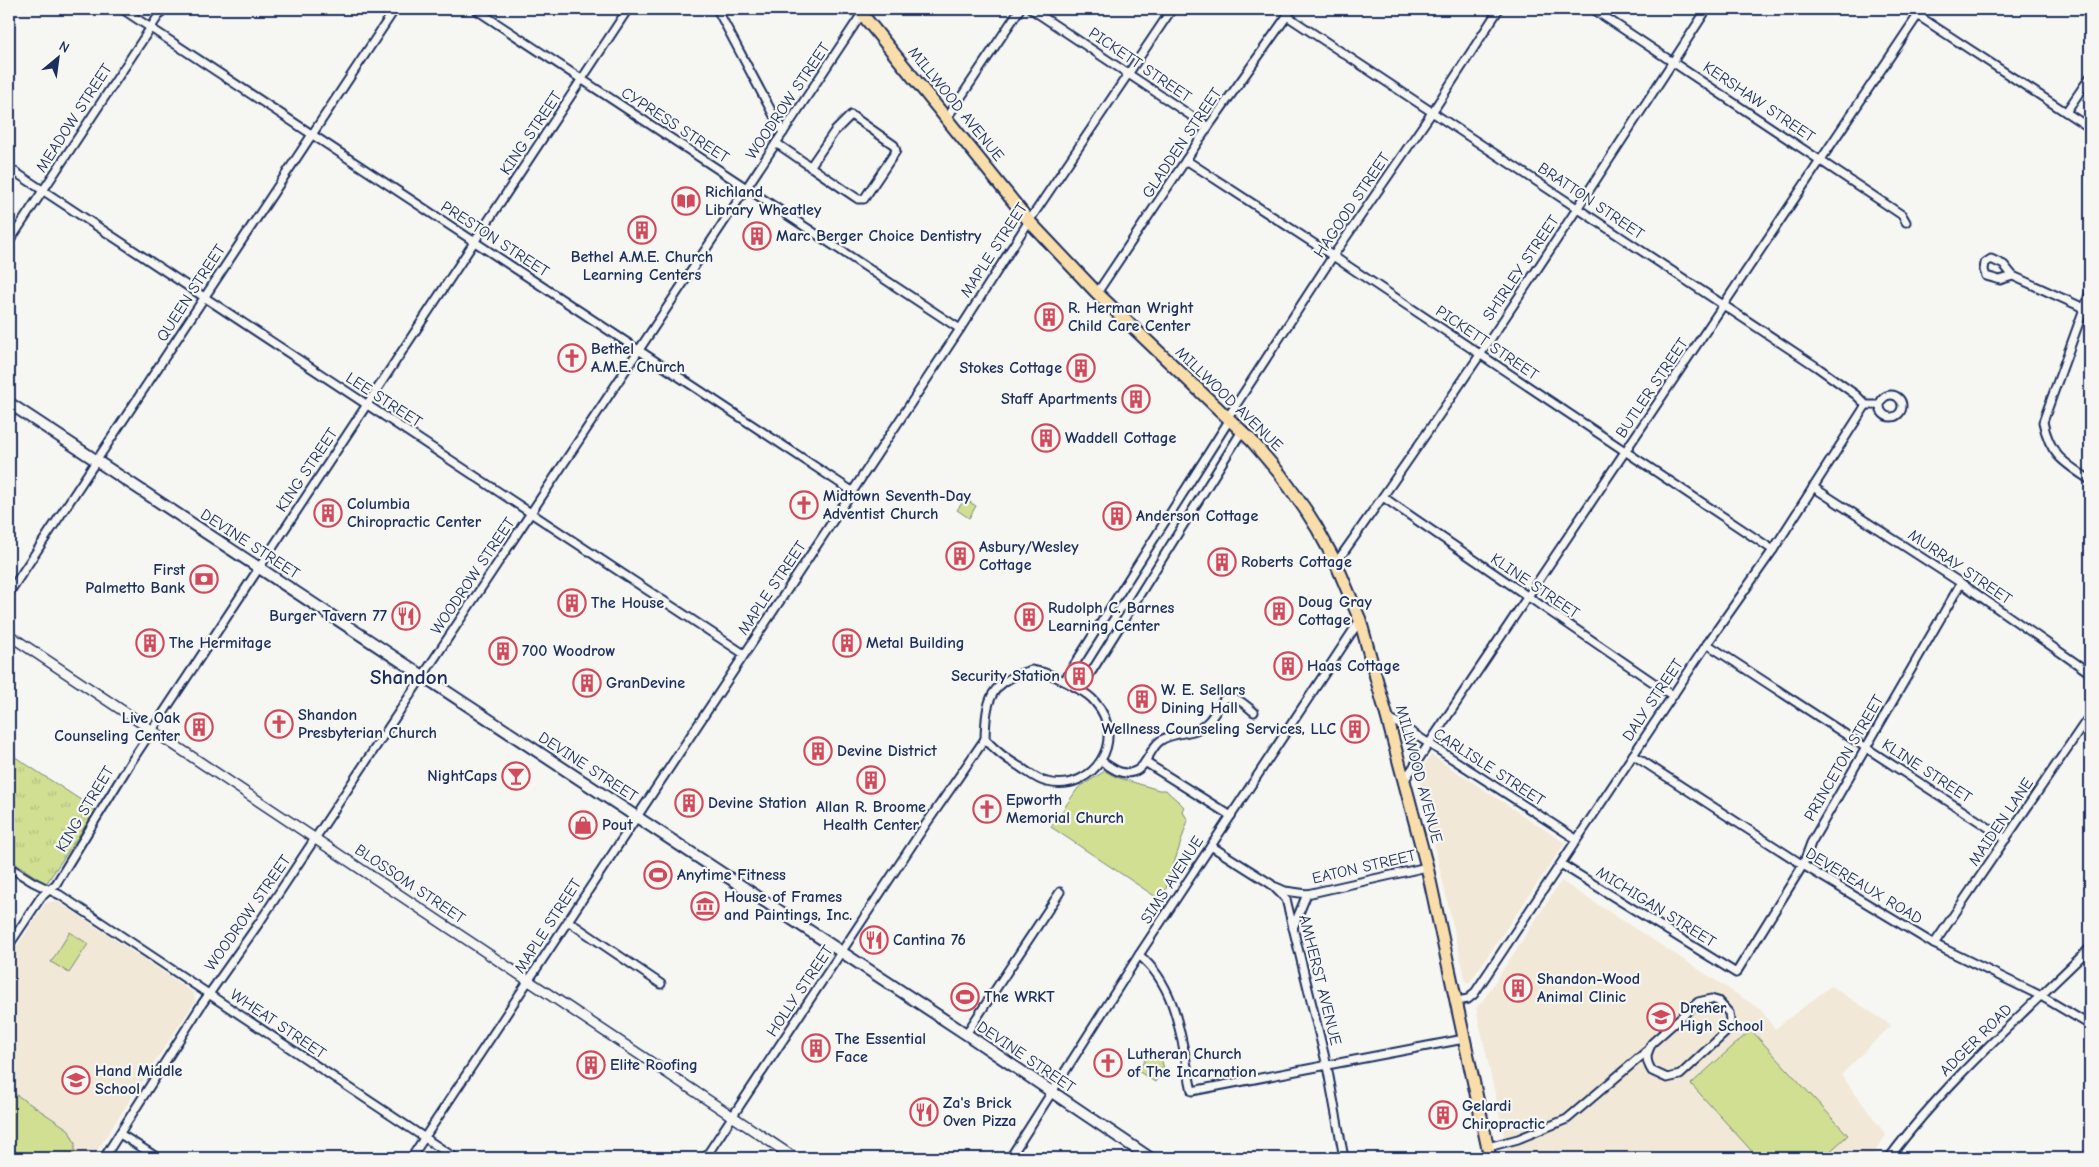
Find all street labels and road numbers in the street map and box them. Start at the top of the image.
street label: PICKETT STREET [1085,24,1195,106]
street label: WOODROW STREET [742,39,834,163]
street label: MILLWOOD AVENUE [904,43,1008,165]
street label: KERSHAW STREET [1700,58,1819,146]
street label: MEADOW STREET [32,60,116,176]
street label: CYPRESS STREET [618,83,733,167]
street label: GLADDEN STREET [1139,84,1226,201]
street label: KING STREET [496,87,566,178]
street label: HAGOOD STREET [1310,149,1394,261]
street label: BRATTON STREET [1534,159,1648,244]
street label: PRESTON STREET [438,197,553,281]
street label: MAPLE STREET [957,199,1032,301]
street label: SHIRLEY STREET [1479,211,1563,324]
street label: QUEEN STREET [153,241,229,345]
street label: PICKETT STREET [1432,302,1542,384]
street label: BUTLER STREET [1612,334,1692,441]
street label: MILLWOOD AVENUE [1172,343,1287,455]
street label: LEE STREET [343,369,426,432]
street label: KING STREET [272,424,342,515]
street label: DEVINE STREET [197,505,303,583]
street label: WOODROW STREET [427,514,519,638]
street label: MURRAY STREET [1905,526,2016,609]
street label: MAPLE STREET [734,537,810,638]
street label: KLINE STREET [1487,550,1583,623]
street label: DALY STREET [1619,655,1687,745]
street label: PRINCETON STREET [1801,691,1888,824]
street label: MILLWOOD AVENUE [1392,703,1446,845]
street label: CARLISLE STREET [1430,724,1549,810]
street label: DEVINE STREET [535,728,641,806]
street label: KLINE STREET [1879,735,1976,807]
street label: KING STREET [52,762,118,855]
street label: MAIDEN LANE [1965,774,2037,869]
street label: SIMS AVENUE [1137,833,1207,927]
street label: BLOSSOM STREET [352,841,469,928]
street label: DEVEREAUX ROAD [1802,844,1926,928]
street label: EATON STREET [1310,846,1418,888]
street label: WOODROW STREET [201,851,295,974]
street label: MICHIGAN STREET [1593,863,1720,951]
street label: MAPLE STREET [511,875,586,977]
street label: AMHERST AVENUE [1295,913,1345,1048]
street label: HOLLY STREET [763,942,837,1040]
street label: WHEAT STREET [227,985,330,1063]
street label: ADGER ROAD [1936,1000,2016,1080]
street label: DEVINE STREET [974,1018,1079,1097]

